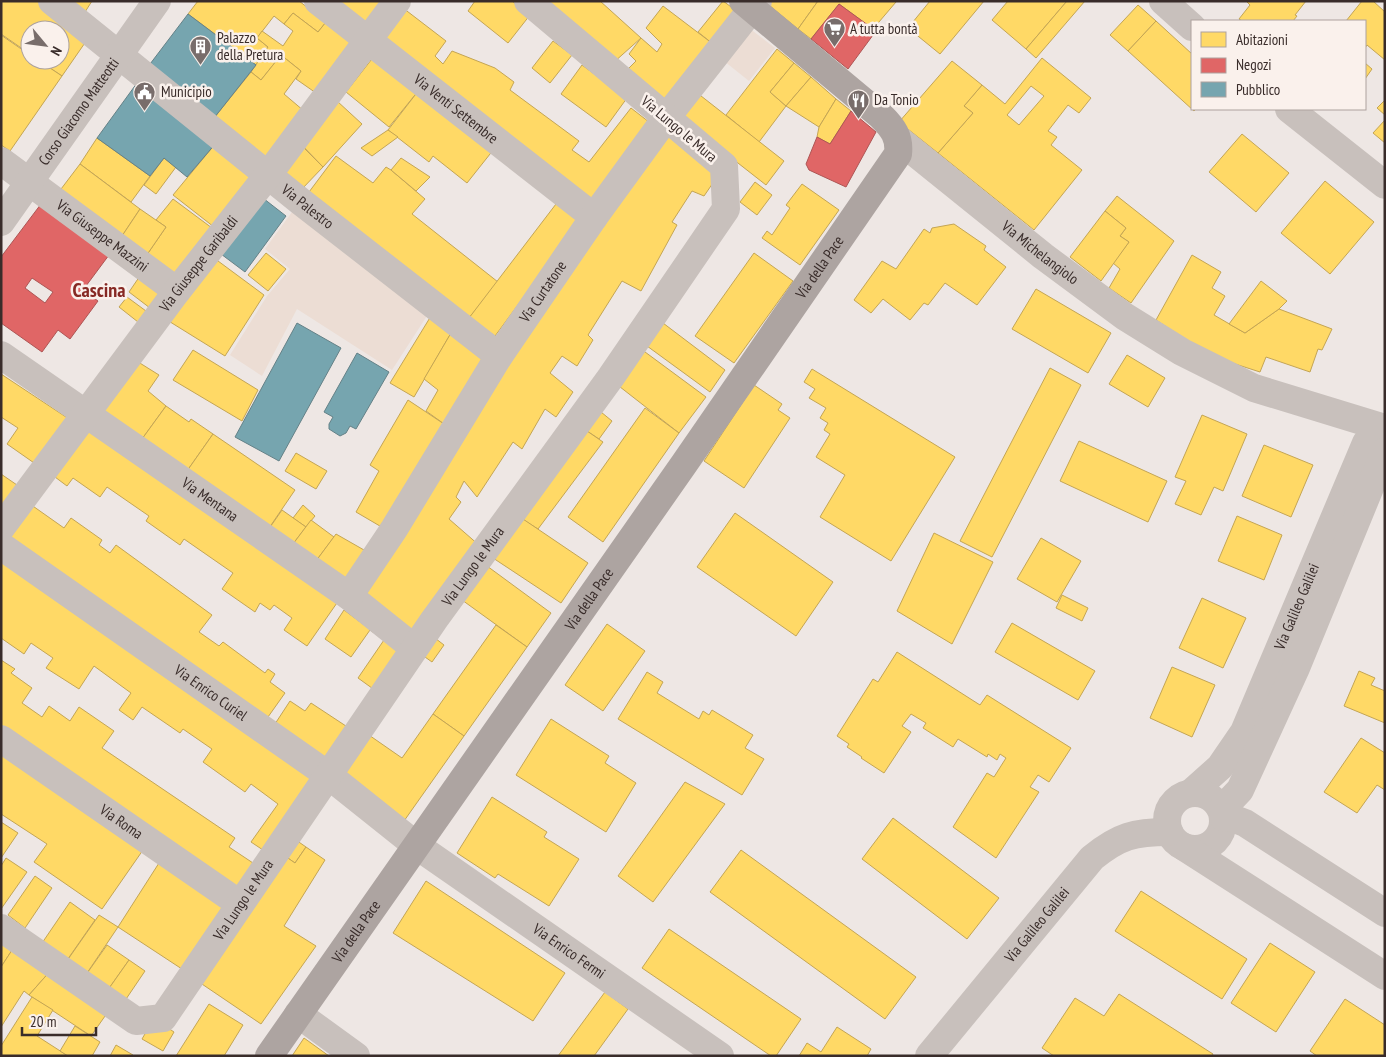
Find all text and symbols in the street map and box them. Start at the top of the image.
supermarket icon: A tutta bontà [822,17,846,48]
place label: A tutta bontà [850,19,918,38]
north arrow [20,20,70,70]
legend [1191,20,1366,110]
place label: Palazzo della Pretura [217,28,283,64]
text: Abitazioni [1236,30,1288,49]
building icon: Palazzo della Pretura [189,35,213,66]
text: N [47,44,66,59]
street label: Corso Giacomo Matteotti [34,54,123,169]
text: Negozi [1236,55,1272,74]
street label: Via Venti Settembre [409,69,502,147]
public building icon: Municipio [133,80,157,111]
text: Pubblico [1236,80,1280,99]
place label: Municipio [161,82,212,101]
restaurant icon: Da Tonio [846,88,870,119]
place label: Da Tonio [874,90,919,109]
street label: Via Lungo le Mura [637,91,721,166]
street label: Via Palestro [277,179,338,233]
street label: Via Giuseppe Mazzini [52,195,152,276]
street label: Via Giuseppe Garibaldi [154,211,242,316]
street label: Via Michelangiolo [997,216,1083,288]
street label: Via della Pace [791,232,848,303]
street label: Via Curtatone [514,257,570,327]
district label: Cascina [73,277,125,303]
street label: Via Mentana [177,472,242,525]
street label: Via Lungo le Mura [437,523,508,610]
street label: Via Galileo Galilei [1269,560,1323,653]
street label: Via della Pace [560,564,617,635]
street label: Via Enrico Curiel [170,660,252,725]
street label: Via Roma [95,799,147,843]
street label: Via Lungo le Mura [208,855,277,945]
street label: Via Galileo Galilei [999,883,1073,967]
street label: Via della Pace [327,896,384,967]
street label: Via Enrico Fermi [528,919,609,983]
scale bar [22,1004,96,1036]
text: 20 m [30,1012,56,1031]

